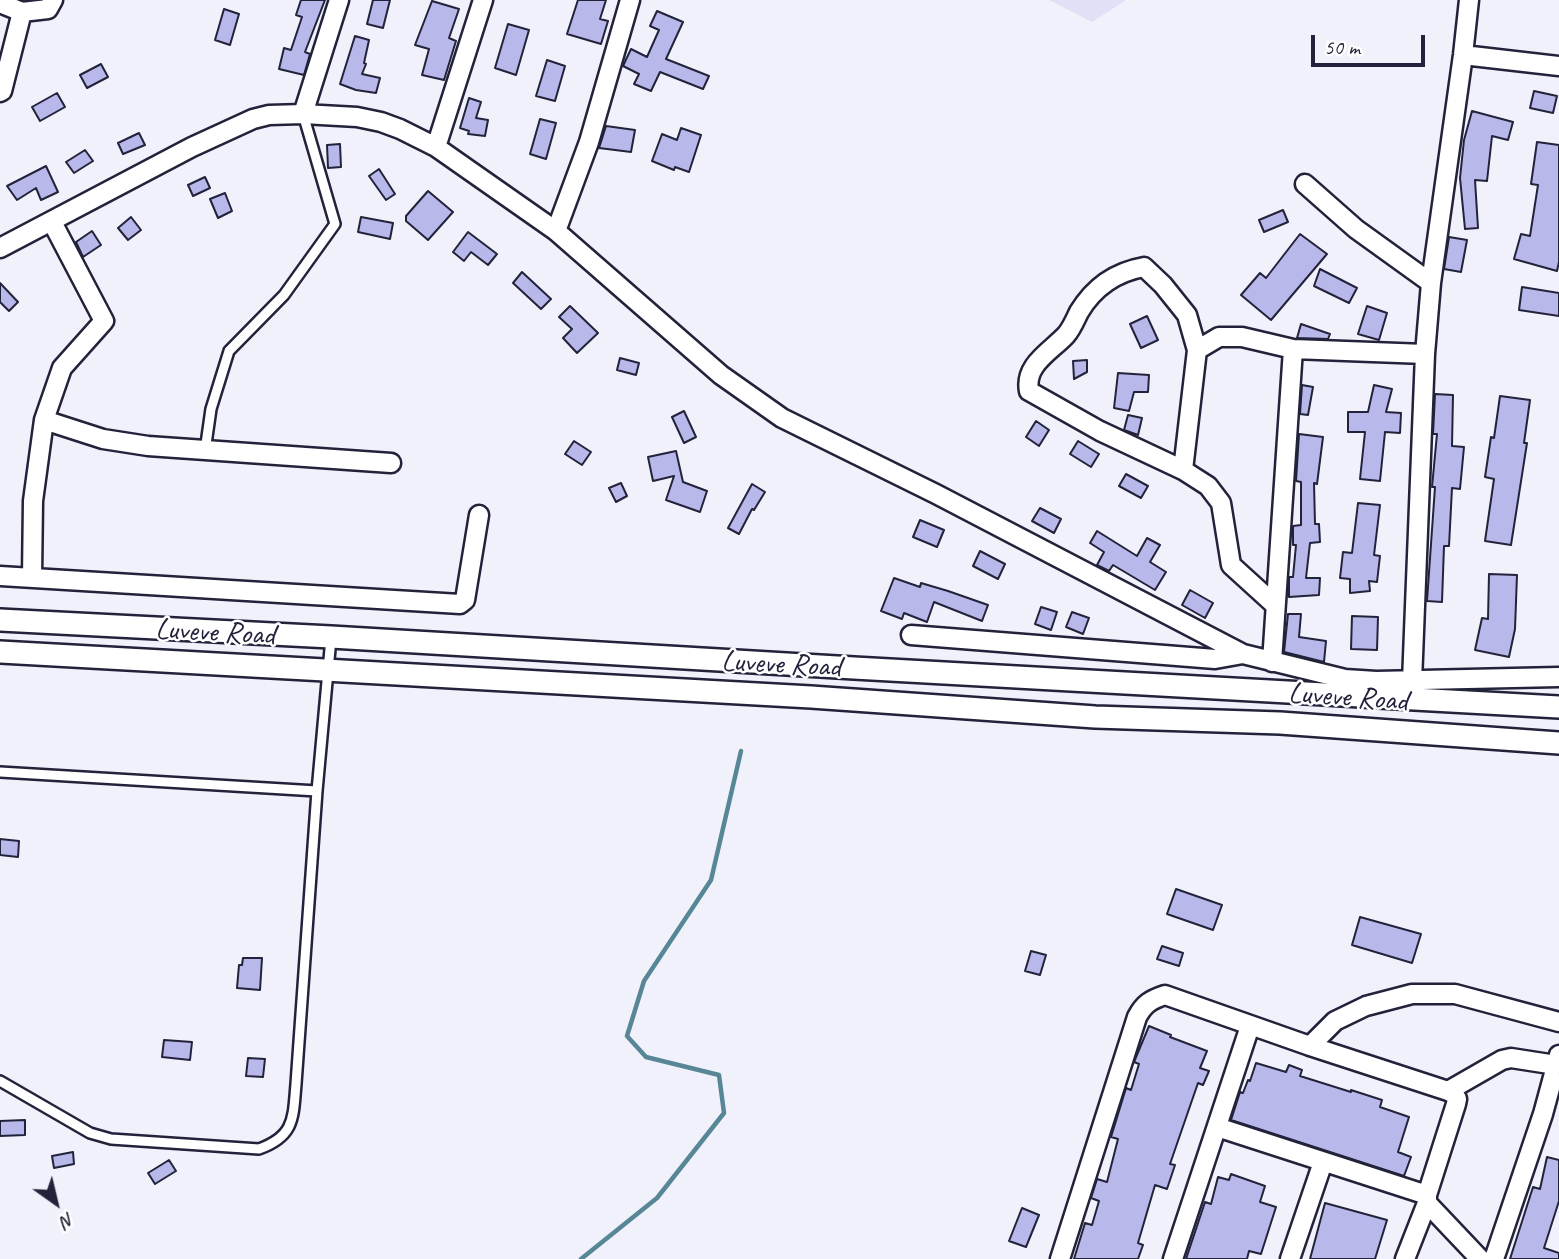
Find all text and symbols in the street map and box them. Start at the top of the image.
scale bar [1314,21,1428,65]
text: 50 m [1324,34,1360,60]
street label: Luveve Road [154,612,276,654]
street label: Luveve Road [720,644,842,686]
street label: Luveve Road [1287,676,1409,720]
north arrow [21,1168,91,1238]
text: N [56,1207,79,1234]

